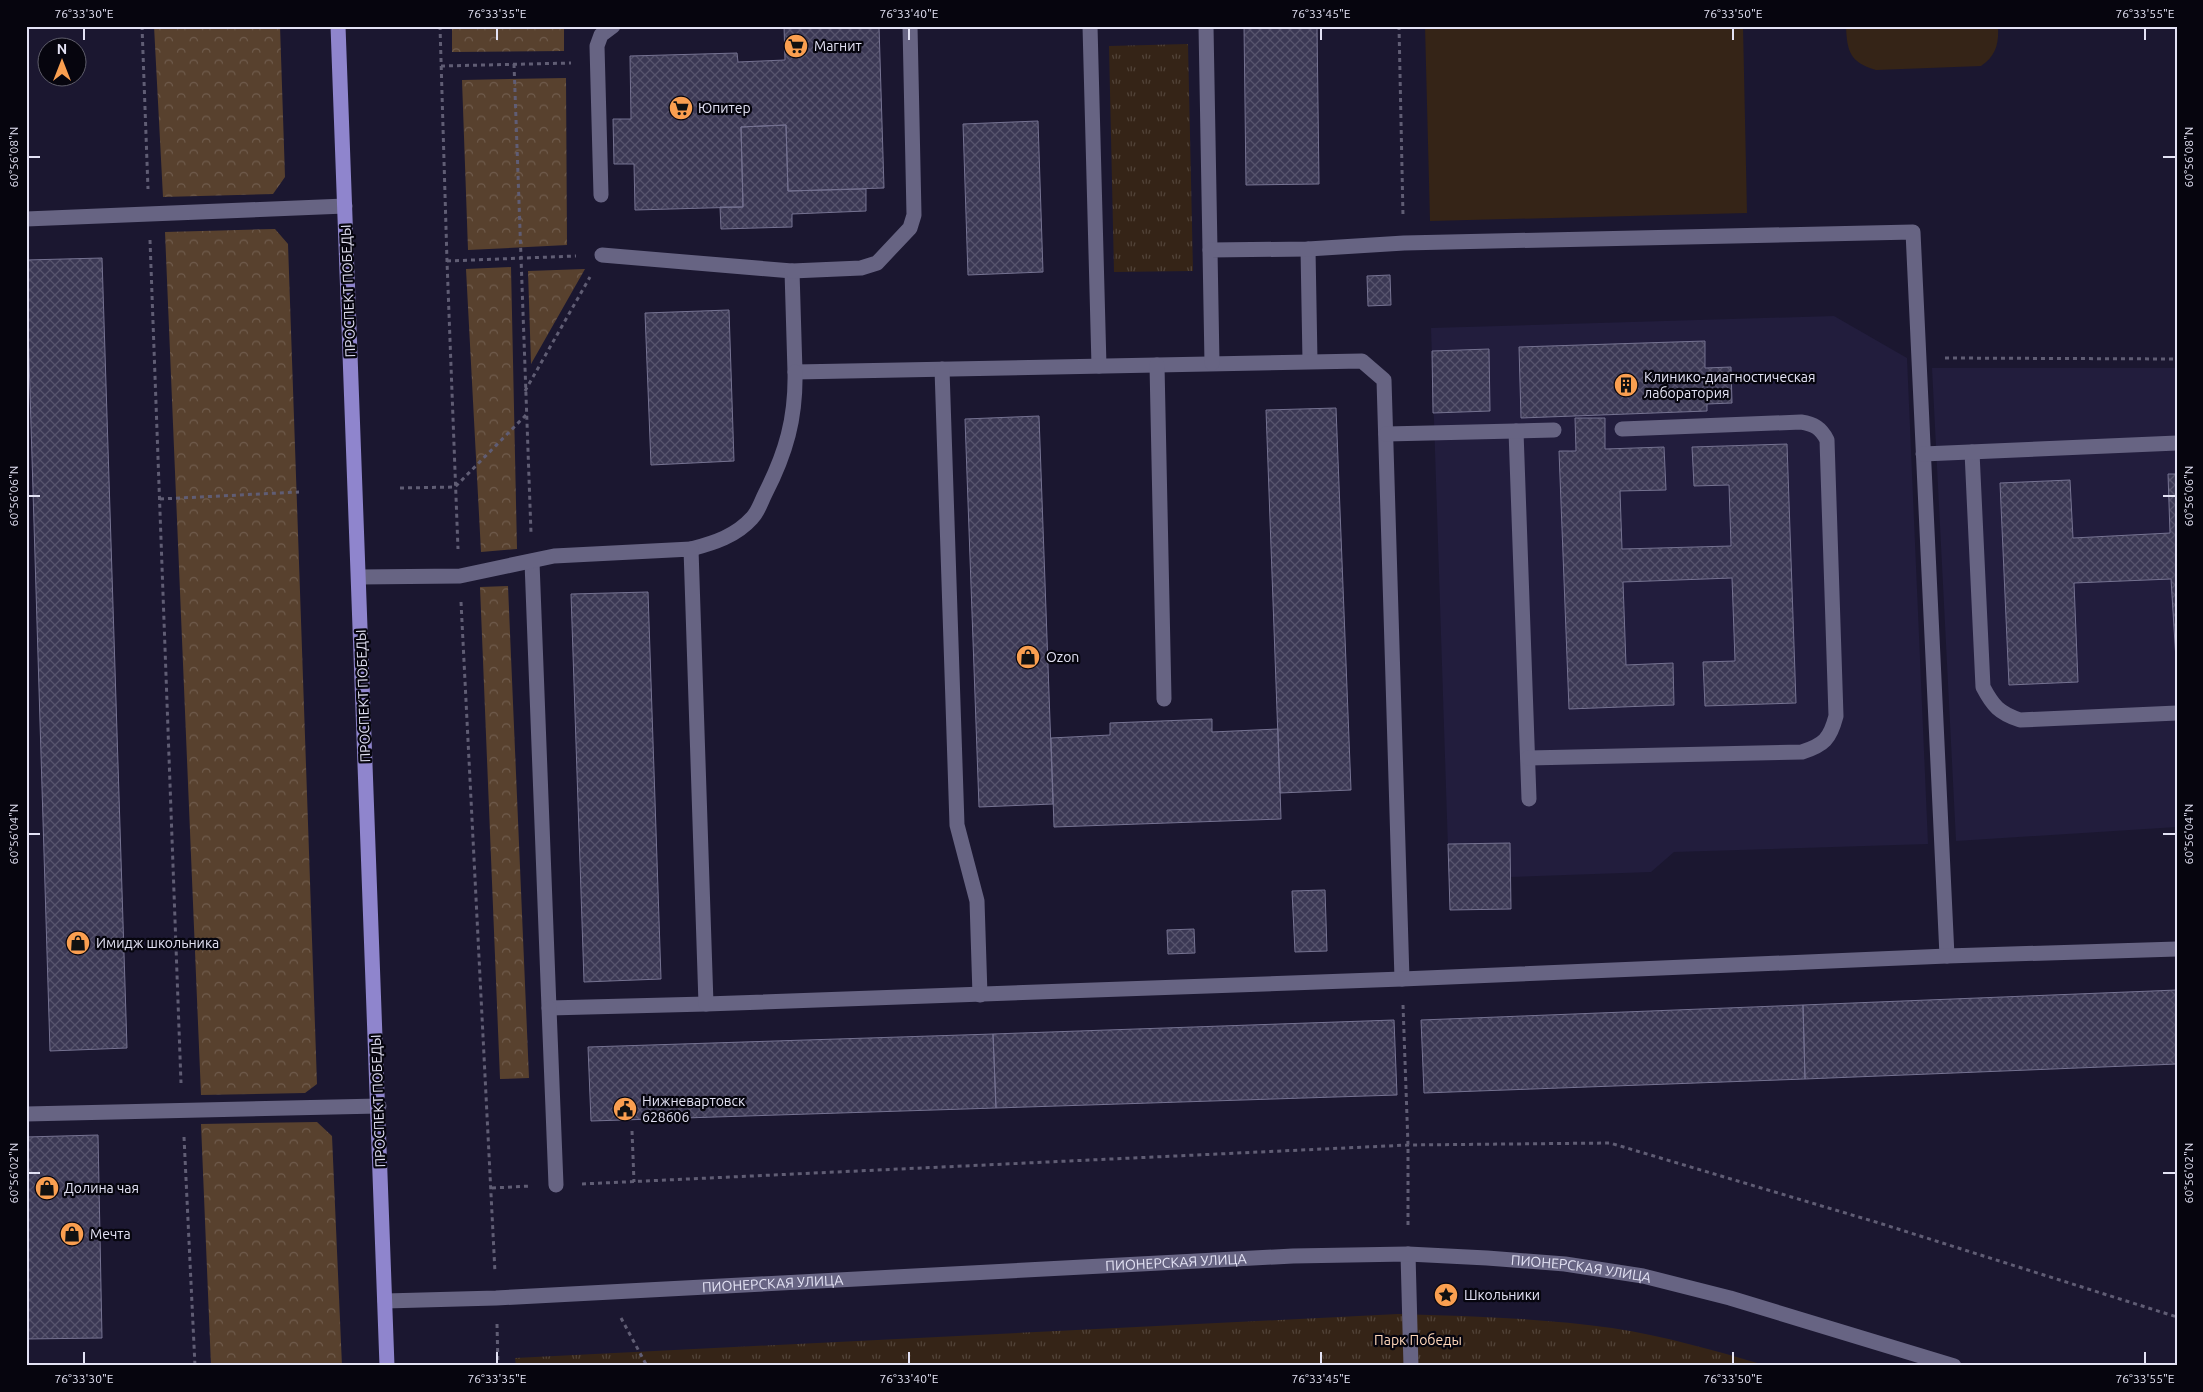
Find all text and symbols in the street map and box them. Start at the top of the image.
text: 76°33'30"E [55,7,114,20]
text: 76°33'35"E [468,7,527,20]
text: 76°33'40"E [880,7,939,20]
text: 76°33'45"E [1292,7,1351,20]
text: 76°33'50"E [1704,7,1763,20]
text: 76°33'55"E [2116,7,2175,20]
supermarket icon: Магнит [783,33,809,59]
north arrow [38,38,88,88]
place label: Магнит [814,38,862,54]
text: N [57,41,67,57]
supermarket icon: Юпитер [668,95,694,121]
place label: Юпитер [698,100,751,116]
text: 60°56'08"N [7,127,20,187]
text: 60°56'08"N [2182,127,2195,187]
street label: ПРОСПЕКТ ПОБЕДЫ [338,224,358,358]
place label: Клинико-диагностическая лаборатория [1644,369,1816,401]
building icon: Клинико-диагностическая лаборатория [1613,372,1639,398]
text: 60°56'06"N [7,466,20,526]
text: 60°56'06"N [2182,466,2195,526]
street label: ПРОСПЕКТ ПОБЕДЫ [353,629,373,763]
shop icon: Ozon [1015,644,1041,670]
place label: Ozon [1046,649,1079,665]
text: 60°56'04"N [7,804,20,864]
text: 60°56'04"N [2182,804,2195,864]
shop icon: Имидж школьника [65,930,91,956]
place label: Имидж школьника [96,935,219,951]
street label: ПРОСПЕКТ ПОБЕДЫ [368,1034,388,1168]
place label: Нижневартовск 628606 [642,1093,745,1125]
public building icon: Нижневартовск 628606 [612,1096,638,1122]
text: 60°56'02"N [7,1143,20,1203]
text: 60°56'02"N [2182,1143,2195,1203]
shop icon: Долина чая [34,1175,60,1201]
place label: Долина чая [64,1180,139,1196]
shop icon: Мечта [59,1221,85,1247]
place label: Мечта [90,1226,131,1242]
street label: ПИОНЕРСКАЯ УЛИЦА [1105,1250,1247,1274]
street label: ПИОНЕРСКАЯ УЛИЦА [1510,1252,1653,1286]
street label: ПИОНЕРСКАЯ УЛИЦА [701,1272,844,1295]
place icon: Школьники [1433,1282,1459,1308]
place label: Школьники [1464,1287,1540,1303]
park label: Парк Победы [1374,1332,1462,1348]
text: 76°33'30"E [55,1372,114,1385]
text: 76°33'35"E [468,1372,527,1385]
text: 76°33'40"E [880,1372,939,1385]
text: 76°33'45"E [1292,1372,1351,1385]
text: 76°33'50"E [1704,1372,1763,1385]
text: 76°33'55"E [2116,1372,2175,1385]

